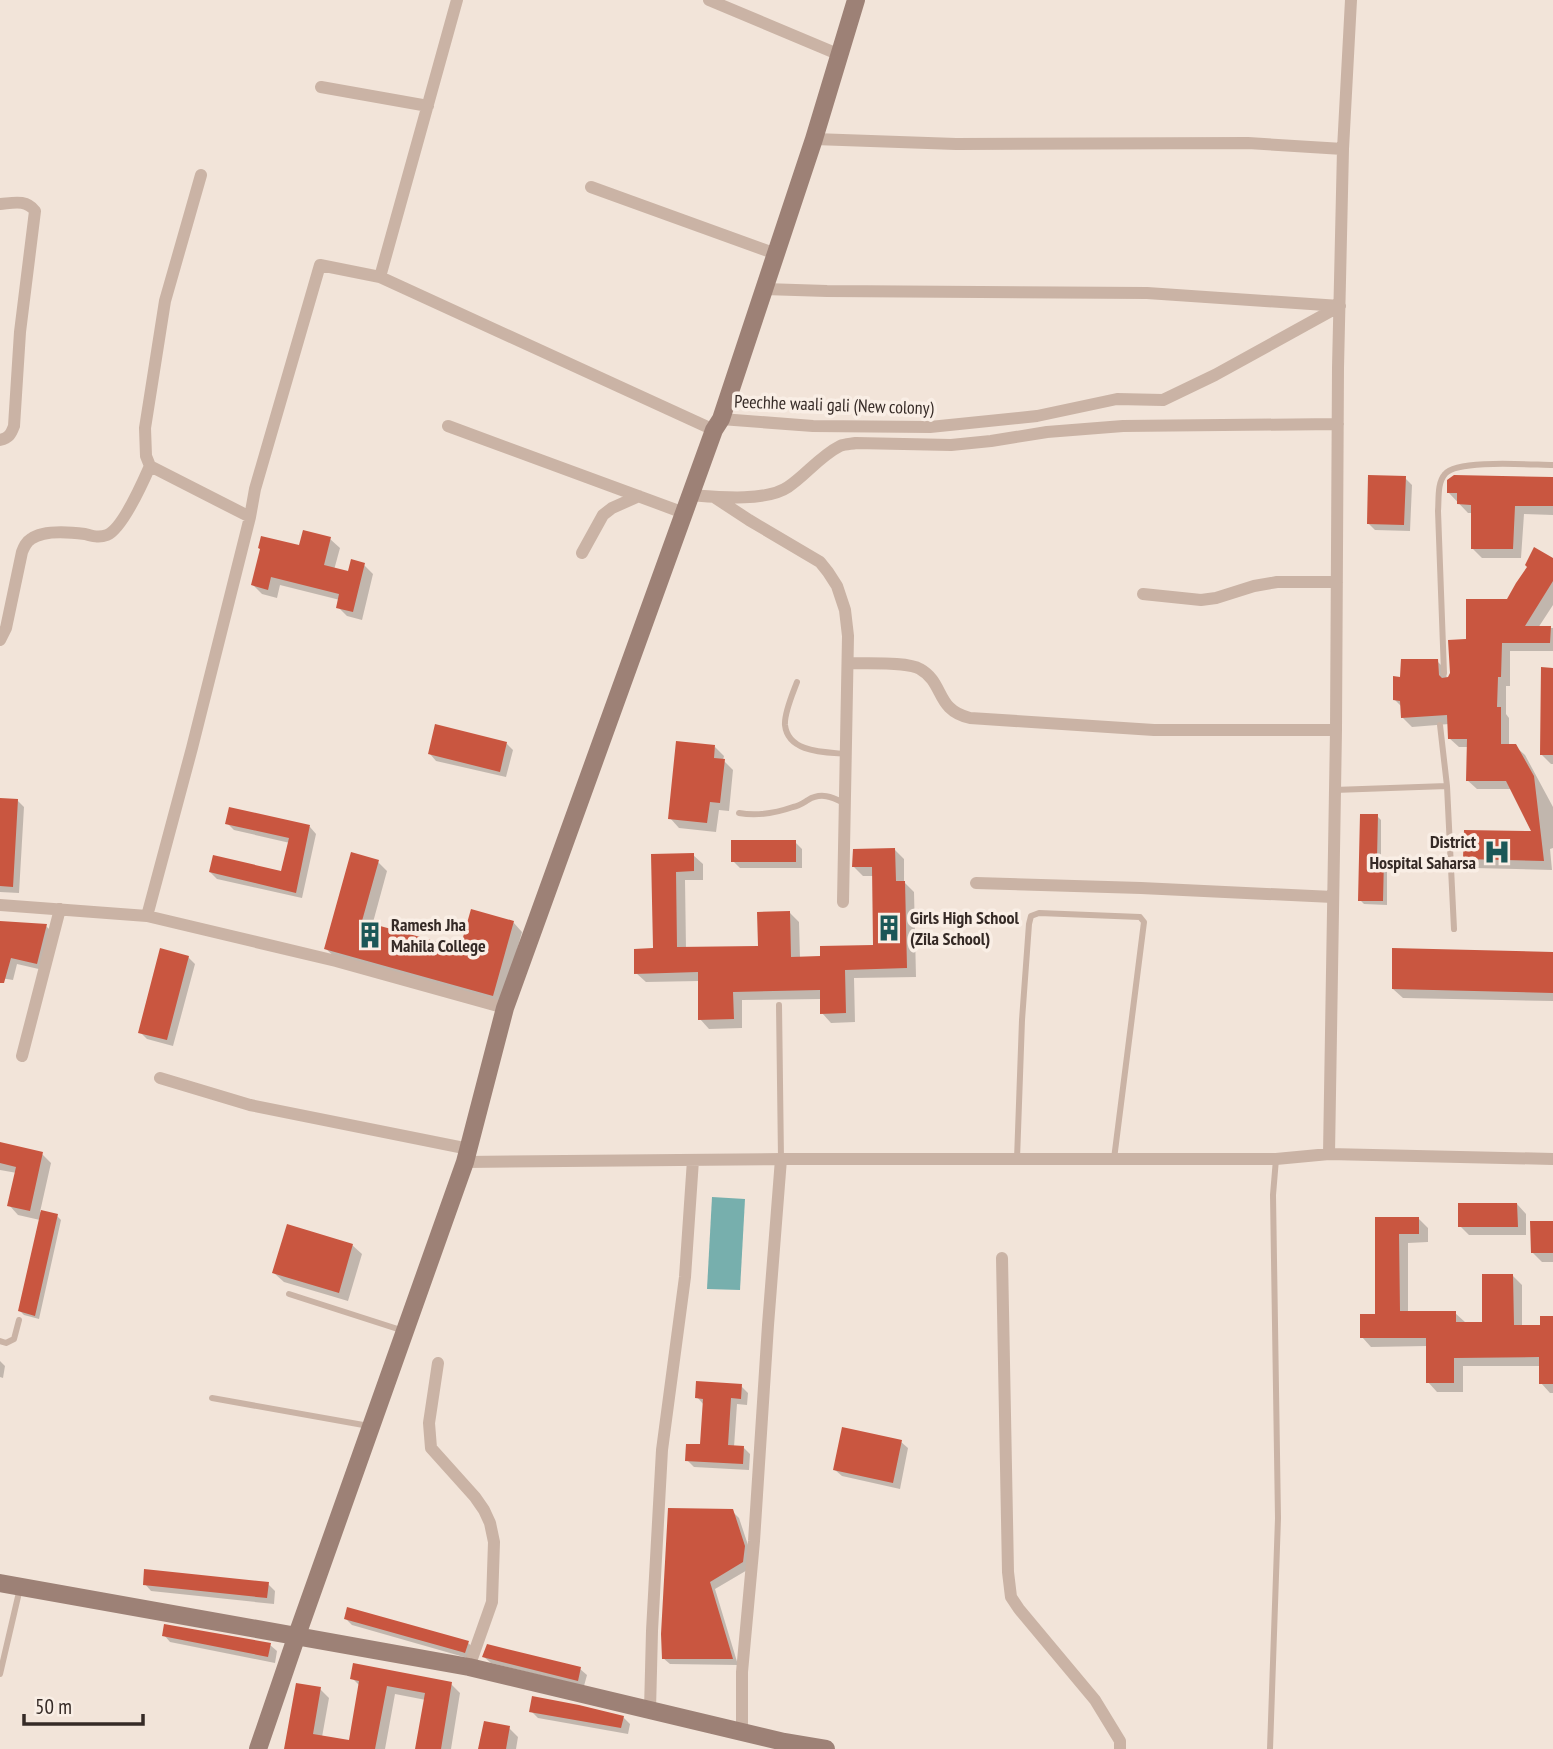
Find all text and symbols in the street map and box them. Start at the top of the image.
street label: Peechhe waali gali (New colony) [734,390,935,420]
place label: District Hospital Saharsa [1369,830,1477,874]
hospital icon: District Hospital Saharsa [1482,837,1512,867]
place label: Girls High School (Zila School) [910,906,1019,950]
place label: Ramesh Jha Mahila College [391,913,486,957]
building icon: Girls High School (Zila School) [874,913,904,943]
building icon: Ramesh Jha Mahila College [355,920,385,950]
scale bar [24,1682,144,1726]
text: 50 m [35,1693,72,1720]

